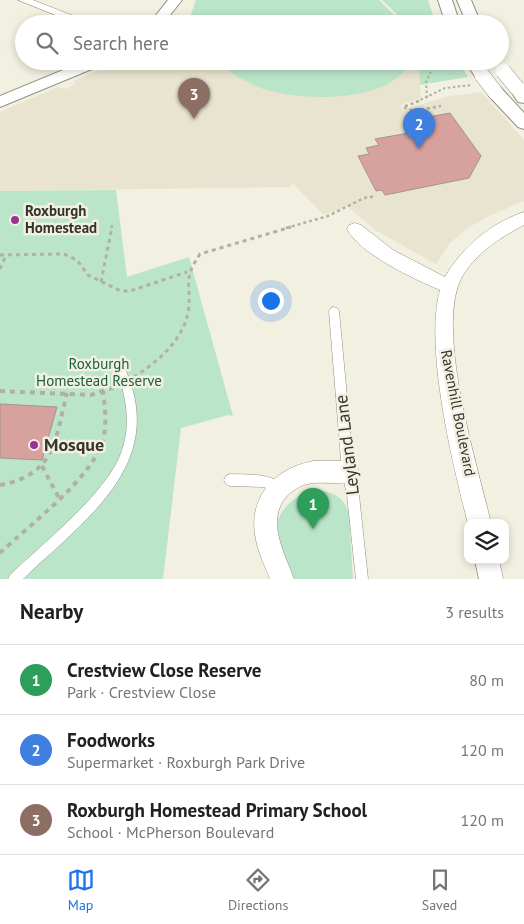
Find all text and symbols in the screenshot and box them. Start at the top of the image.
search box [15,15,509,70]
icon: search [33,29,61,57]
text: Search here [73,31,169,55]
pin: 3 [178,78,210,119]
pin: 2 [403,108,435,149]
place label: Roxburgh Homestead [25,201,97,237]
marker: Roxburgh Homestead [9,214,21,226]
your location [258,288,284,314]
street label: Ravenhill Boulevard [437,348,480,478]
park label: Roxburgh Homestead Reserve [36,354,162,390]
street label: Leyland Lane [329,394,364,496]
place label: Mosque [44,433,104,456]
marker: Mosque [28,439,40,451]
pin: 1 [297,488,329,529]
map controls [464,519,509,564]
button: layers [464,519,509,564]
text: Nearby [20,598,83,625]
text: 3 results [445,602,504,622]
text: Crestview Close Reserve [67,658,261,682]
text: 1 [31,670,41,690]
text: 80 m [469,670,504,690]
text: Park · Crestview Close [67,682,216,702]
text: Foodworks [67,728,155,752]
text: 2 [31,740,41,760]
text: 120 m [461,740,504,760]
text: Supermarket · Roxburgh Park Drive [67,752,305,772]
text: Roxburgh Homestead Primary School [67,798,367,822]
text: 3 [31,810,41,830]
text: 120 m [461,810,504,830]
text: School · McPherson Boulevard [67,822,274,842]
tab: Map [67,866,95,914]
tab: Directions [228,866,288,914]
tab: Saved [422,866,457,914]

